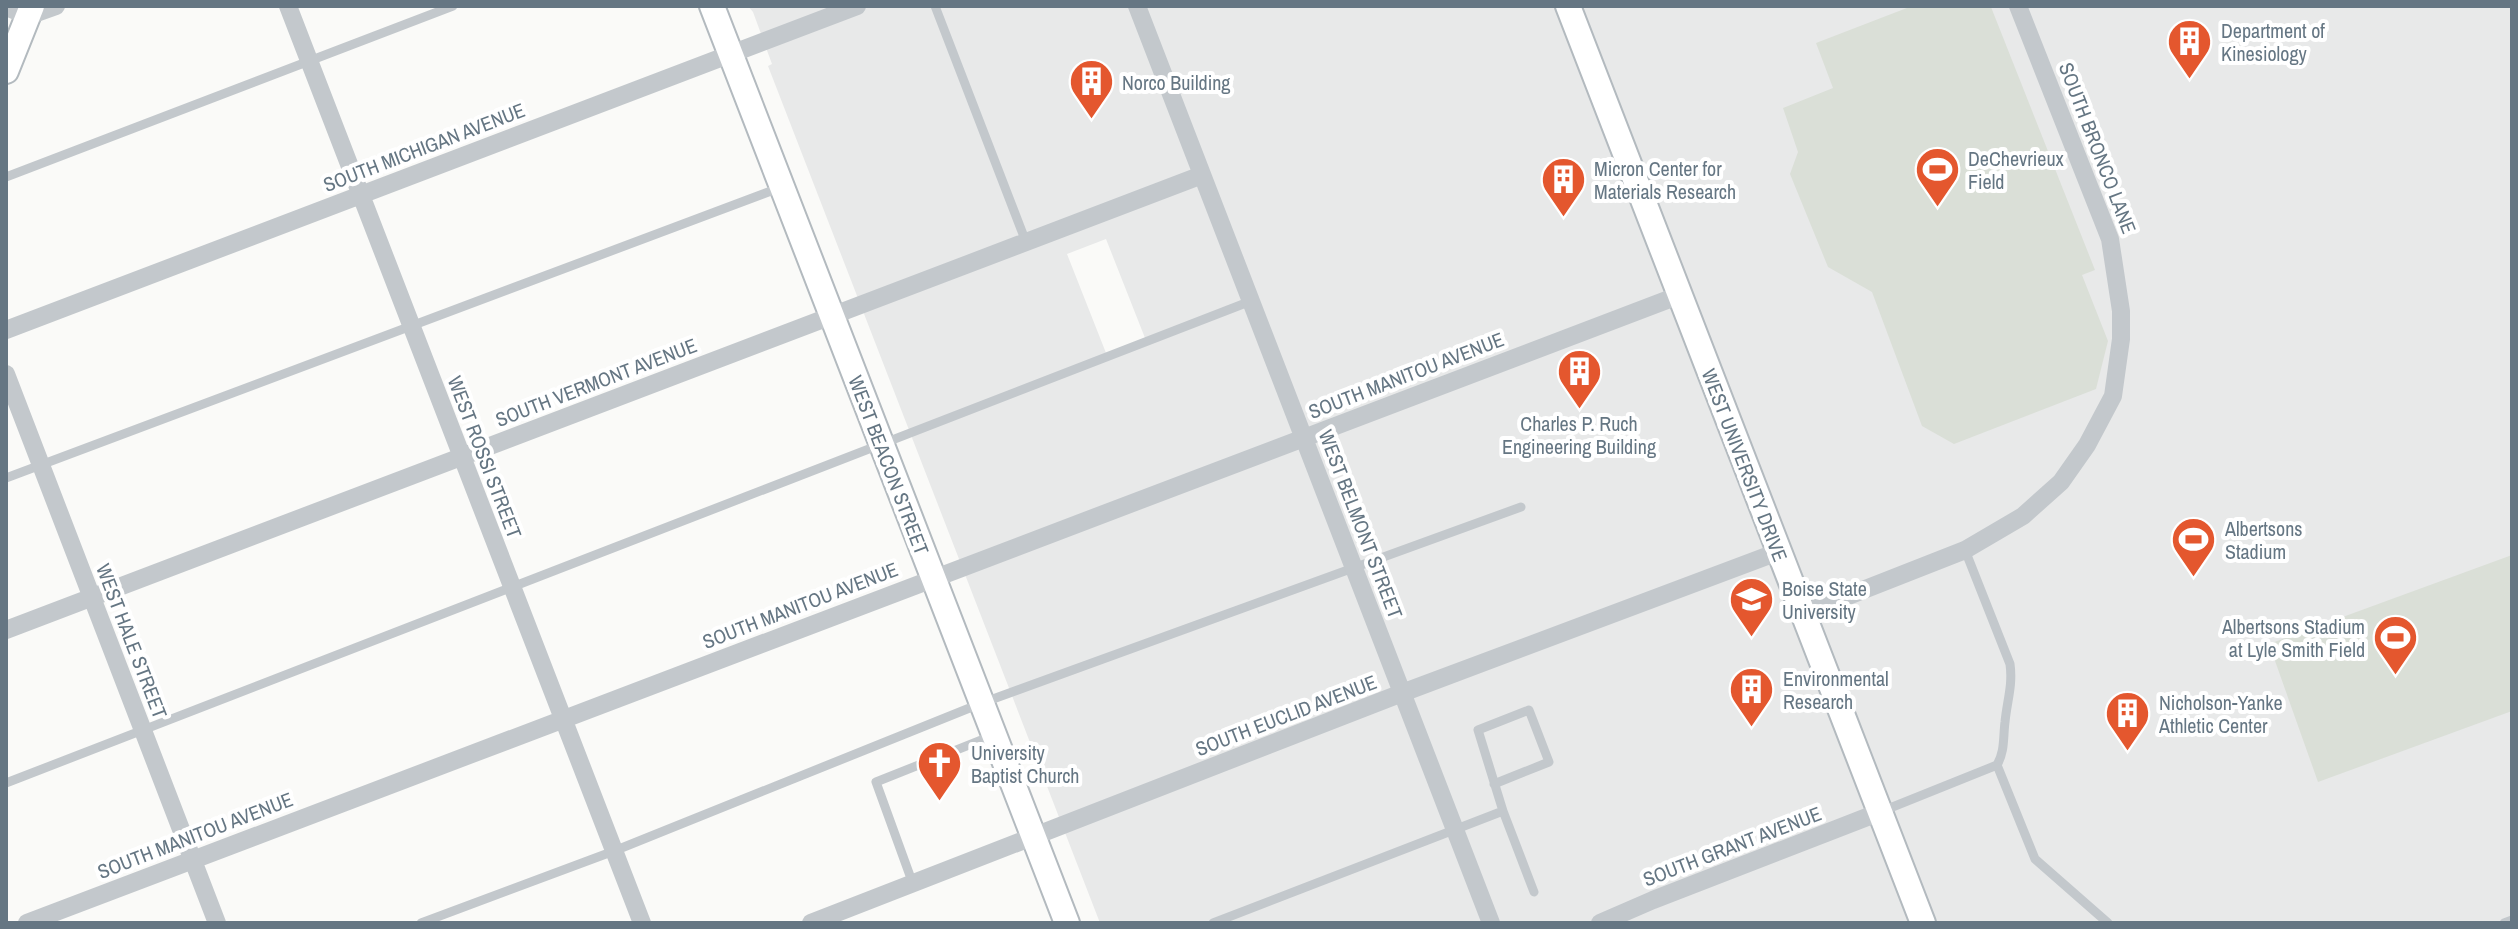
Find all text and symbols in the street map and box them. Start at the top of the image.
building icon: Department of Kinesiology [2166,17,2214,80]
place label: Department of Kinesiology [2221,17,2325,67]
building icon: Norco Building [1067,58,1115,121]
street label: SOUTH BRONCO LANE [2053,59,2143,237]
place label: Norco Building [1122,69,1230,96]
street label: SOUTH MICHIGAN AVENUE [319,96,529,198]
sports icon: DeChevrieux Field [1913,145,1961,208]
place label: DeChevrieux Field [1968,145,2065,195]
place label: Micron Center for Materials Research [1594,155,1736,205]
building icon: Micron Center for Materials Research [1539,156,1587,219]
street label: SOUTH MANITOU AVENUE [1304,325,1508,425]
street label: SOUTH VERMONT AVENUE [491,331,701,433]
building icon: Charles P. Ruch Engineering Building [1555,347,1603,410]
street label: WEST UNIVERSITY DRIVE [1696,365,1794,565]
street label: WEST BEACON STREET [842,371,936,559]
street label: WEST ROSSI STREET [442,372,528,542]
place label: Charles P. Ruch Engineering Building [1502,410,1656,460]
street label: WEST BELMONT STREET [1313,426,1409,622]
place label: Albertsons Stadium [2224,515,2302,565]
sports icon: Albertsons Stadium [2170,516,2218,579]
street label: SOUTH MANITOU AVENUE [698,555,902,655]
street label: WEST HALE STREET [90,560,174,722]
school or university icon: Boise State University [1727,575,1775,638]
place label: Boise State University [1782,575,1867,625]
place label: Albertsons Stadium at Lyle Smith Field [2221,613,2365,663]
sports icon: Albertsons Stadium at Lyle Smith Field [2372,614,2420,677]
building icon: Environmental Research [1728,665,1776,728]
place label: Environmental Research [1783,665,1889,715]
street label: SOUTH EUCLID AVENUE [1192,668,1380,762]
place label: Nicholson-Yanke Athletic Center [2158,689,2283,739]
building icon: Nicholson-Yanke Athletic Center [2104,690,2152,753]
church icon: University Baptist Church [916,739,964,802]
place label: University Baptist Church [971,739,1079,789]
street label: SOUTH MANITOU AVENUE [93,785,297,885]
street label: SOUTH GRANT AVENUE [1639,800,1825,892]

